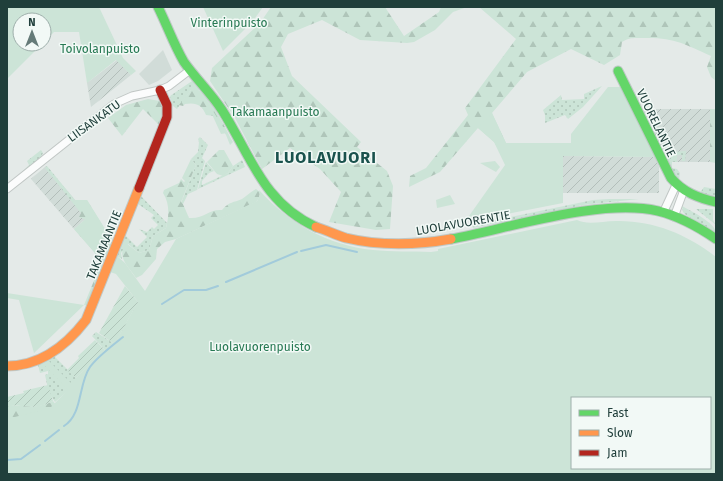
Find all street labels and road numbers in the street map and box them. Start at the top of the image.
street label: VUORELANTIE [634,87,678,159]
street label: LIISANKATU [65,97,123,145]
street label: TAKAMAANTIE [84,208,124,282]
street label: LUOLAVUORENTIE [415,208,511,238]

